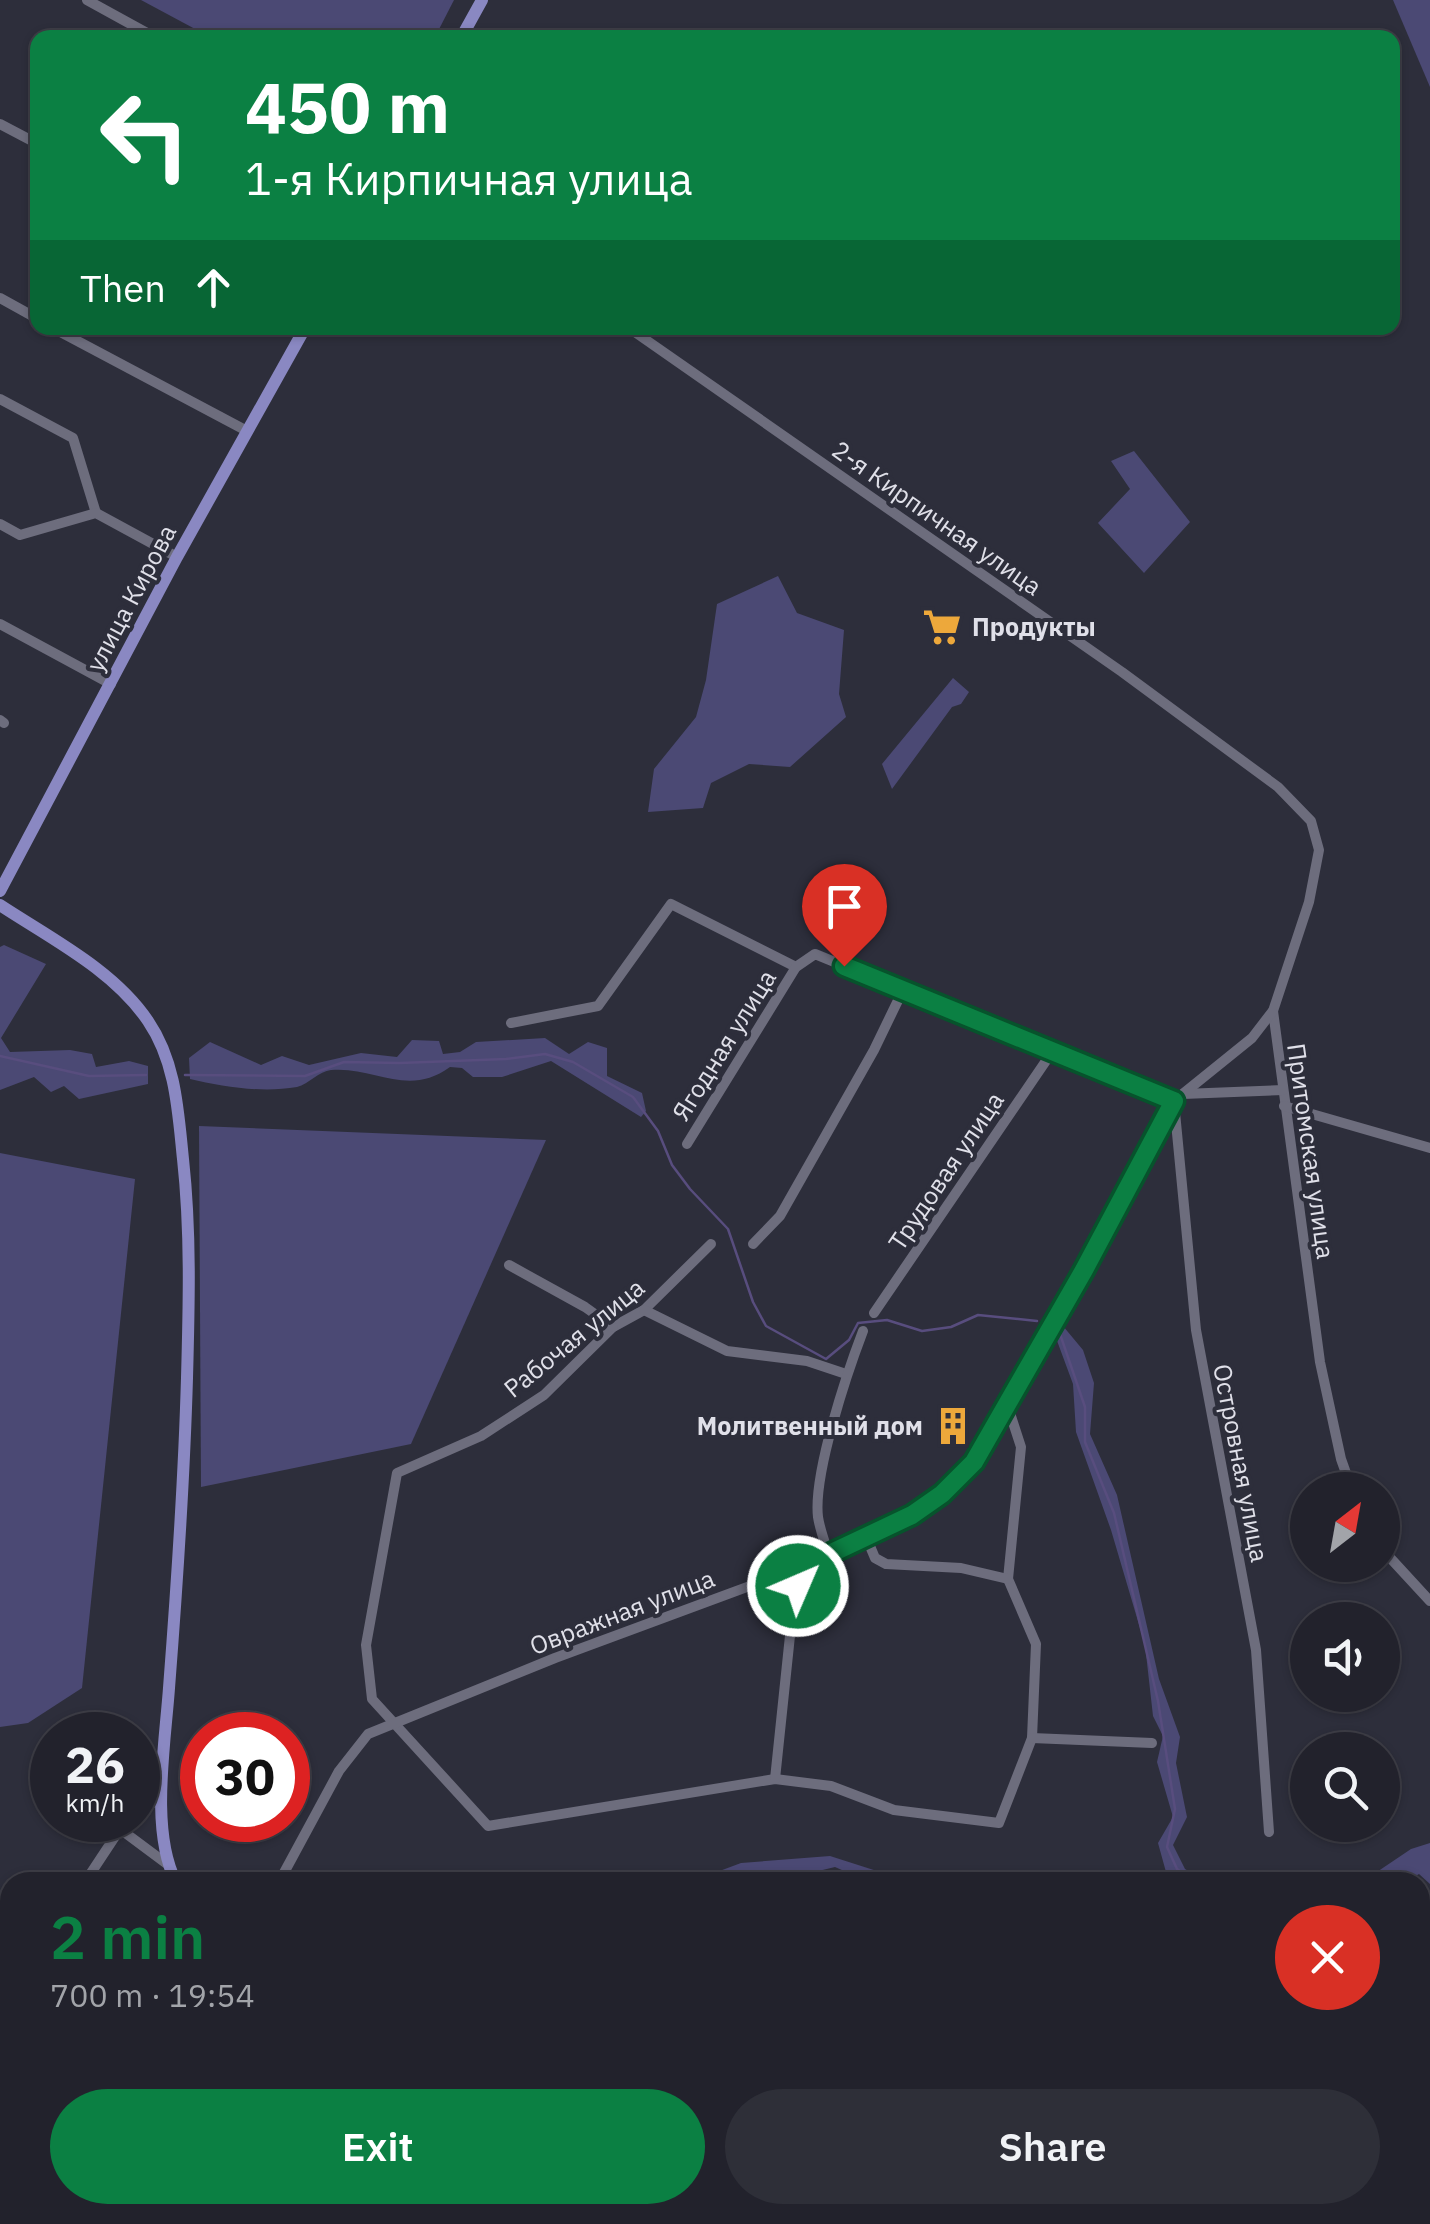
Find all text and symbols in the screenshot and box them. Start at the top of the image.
text: 450 m [245,61,450,152]
icon: left [80,70,210,200]
text: 1-я Кирпичная улица [245,149,693,207]
icon: ahead [186,260,241,315]
text: Then [80,263,166,312]
street label: 2-я Кирпичная улица [826,433,1049,602]
street label: улица Кирова [78,519,183,677]
supermarket icon: Продукты [921,606,963,648]
place label: Продукты [972,610,1096,643]
pin [802,864,887,967]
icon: arrive [817,879,872,934]
street label: Ягодная улица [664,963,783,1126]
street label: Притомская улица [1280,1041,1343,1261]
street label: Трудовая улица [880,1085,1011,1256]
street label: Рабочая улица [497,1271,651,1404]
street label: Островная улица [1206,1361,1277,1565]
building icon: Молитвенный дом [932,1405,974,1447]
place label: Молитвенный дом [697,1409,923,1442]
north arrow [1290,1472,1400,1582]
map controls [1290,1472,1400,1842]
position arrow [746,1534,850,1638]
street label: Овражная улица [525,1561,719,1662]
button: sound [1290,1602,1400,1712]
speed limit sign: 30 [180,1712,310,1842]
text: 26 [65,1732,125,1797]
button: search [1290,1732,1400,1842]
text: km/h [66,1786,124,1819]
text: 2 min [50,1897,205,1976]
button: close [1275,1905,1380,2010]
text: 700 m · 19:54 [50,1974,255,2016]
button: Exit [50,2089,705,2204]
button: Share [725,2089,1380,2204]

